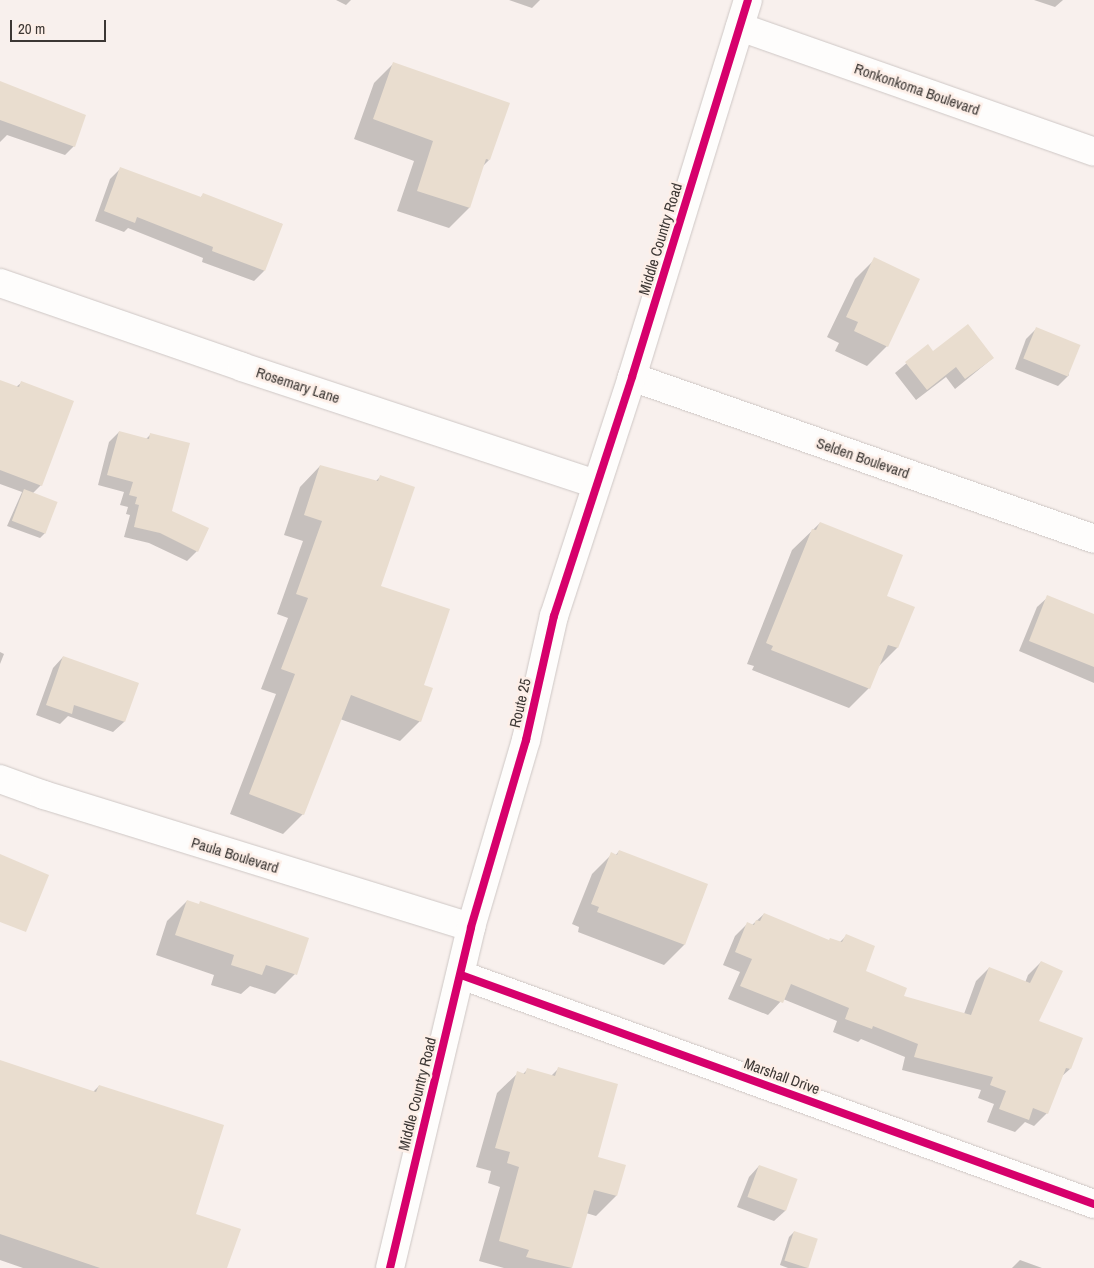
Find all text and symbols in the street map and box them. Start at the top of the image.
scale bar [12,10,109,42]
text: 20 m [18,18,45,39]
street label: Ronkonkoma Boulevard [852,59,982,119]
street label: Middle Country Road [634,181,686,297]
street label: Rosemary Lane [254,363,342,407]
street label: Selden Boulevard [814,434,912,482]
street label: Route 25 [506,677,534,729]
street label: Paula Boulevard [189,833,281,877]
street label: Middle Country Road [394,1035,440,1153]
street label: Marshall Drive [742,1054,822,1098]

